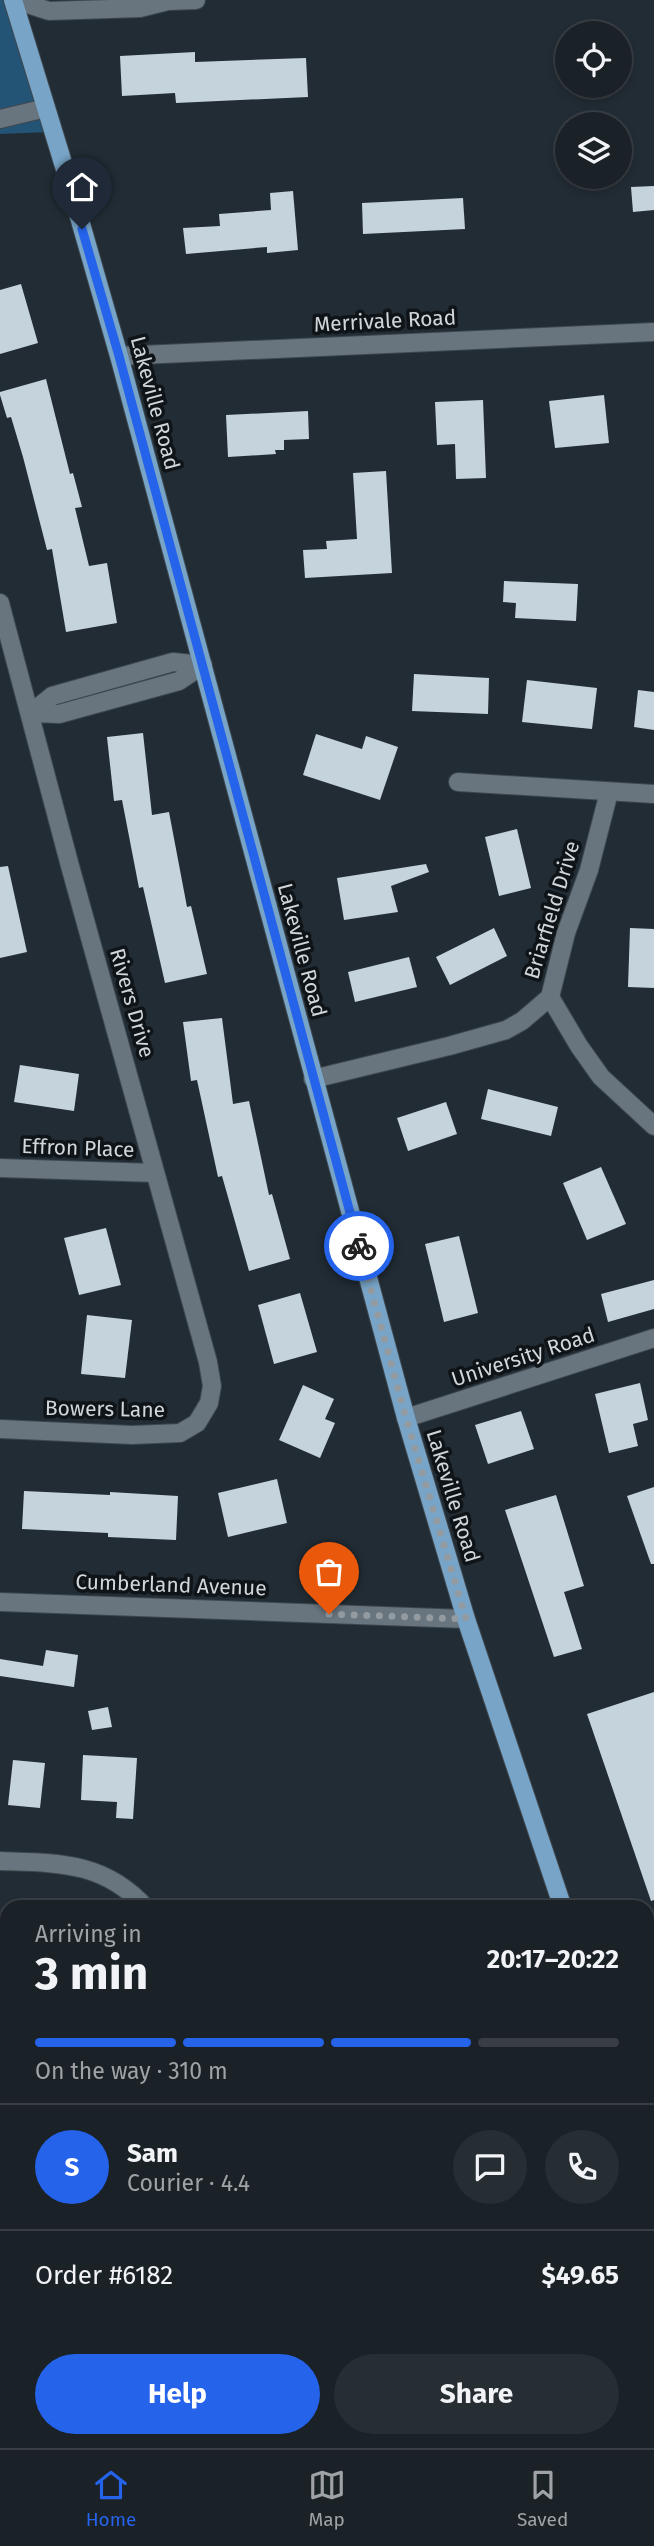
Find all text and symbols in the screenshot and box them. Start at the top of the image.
map controls [555,21,632,189]
button: locate [555,21,632,98]
button: layers [555,112,632,189]
pin [52,157,112,229]
icon: home [63,168,101,206]
street label: Merrivale Road [313,304,457,338]
street label: Lakeville Road [125,333,185,473]
street label: Briarfield Drive [519,838,585,982]
street label: Lakeville Road [272,880,332,1020]
street label: Rivers Drive [104,945,160,1061]
street label: Effron Place [21,1133,135,1163]
courier [324,1211,394,1281]
icon: bike [340,1227,378,1265]
street label: University Road [448,1322,598,1392]
street label: Bowers Lane [45,1395,165,1423]
street label: Lakeville Road [420,1426,486,1566]
pin [299,1542,359,1614]
icon: bag [310,1553,348,1591]
street label: Cumberland Avenue [75,1569,267,1601]
text: Arriving in [35,1920,142,1948]
text: 20:17–20:22 [487,1944,619,1975]
text: 3 min [35,1946,148,2001]
text: On the way · 310 m [35,2057,228,2085]
button: chat [453,2130,527,2204]
button: phone [545,2130,619,2204]
text: Sam [127,2138,178,2169]
text: S [65,2152,79,2183]
text: Courier · 4.4 [127,2169,250,2197]
text: Order #6182 [35,2260,173,2291]
text: $49.65 [542,2260,619,2291]
button: Help [35,2354,320,2434]
button: Share [334,2354,619,2434]
tab: Home [86,2466,136,2531]
tab: Map [308,2466,346,2531]
tab: Saved [517,2466,568,2531]

